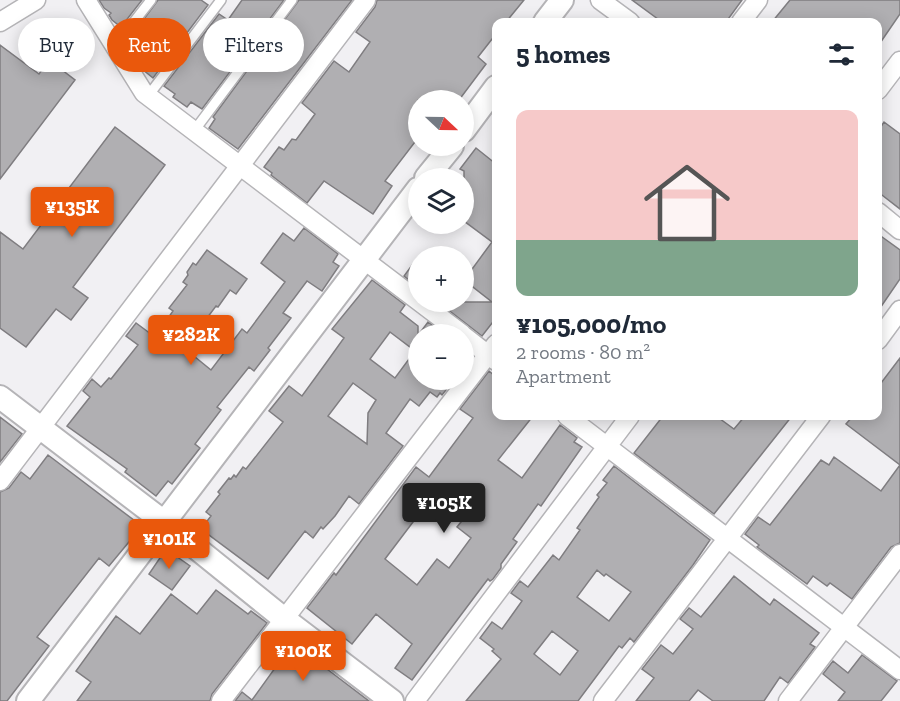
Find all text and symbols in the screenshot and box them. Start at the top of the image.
chip: Buy [18,18,95,72]
chip: Rent [107,18,191,72]
chip: Filters [203,18,304,72]
text: 5 homes [516,38,610,70]
icon: filters [825,38,858,71]
north arrow [408,90,474,156]
map controls [408,90,474,390]
icon: home [633,149,741,257]
button: layers [408,168,474,234]
pin: ¥135K [30,187,114,238]
text: ¥135K [45,194,99,218]
button: + [408,246,474,312]
text: ¥105,000/mo [516,308,666,340]
pin: ¥282K [149,315,233,366]
text: ¥282K [162,322,220,346]
button: − [408,324,474,390]
text: 2 rooms · 80 m² [516,340,650,364]
text: Apartment [516,364,611,388]
pin: ¥105K [402,483,486,534]
text: ¥105K [416,490,472,514]
pin: ¥101K [127,519,211,570]
text: ¥101K [142,526,196,550]
pin: ¥100K [261,631,345,682]
text: ¥100K [275,638,331,662]

